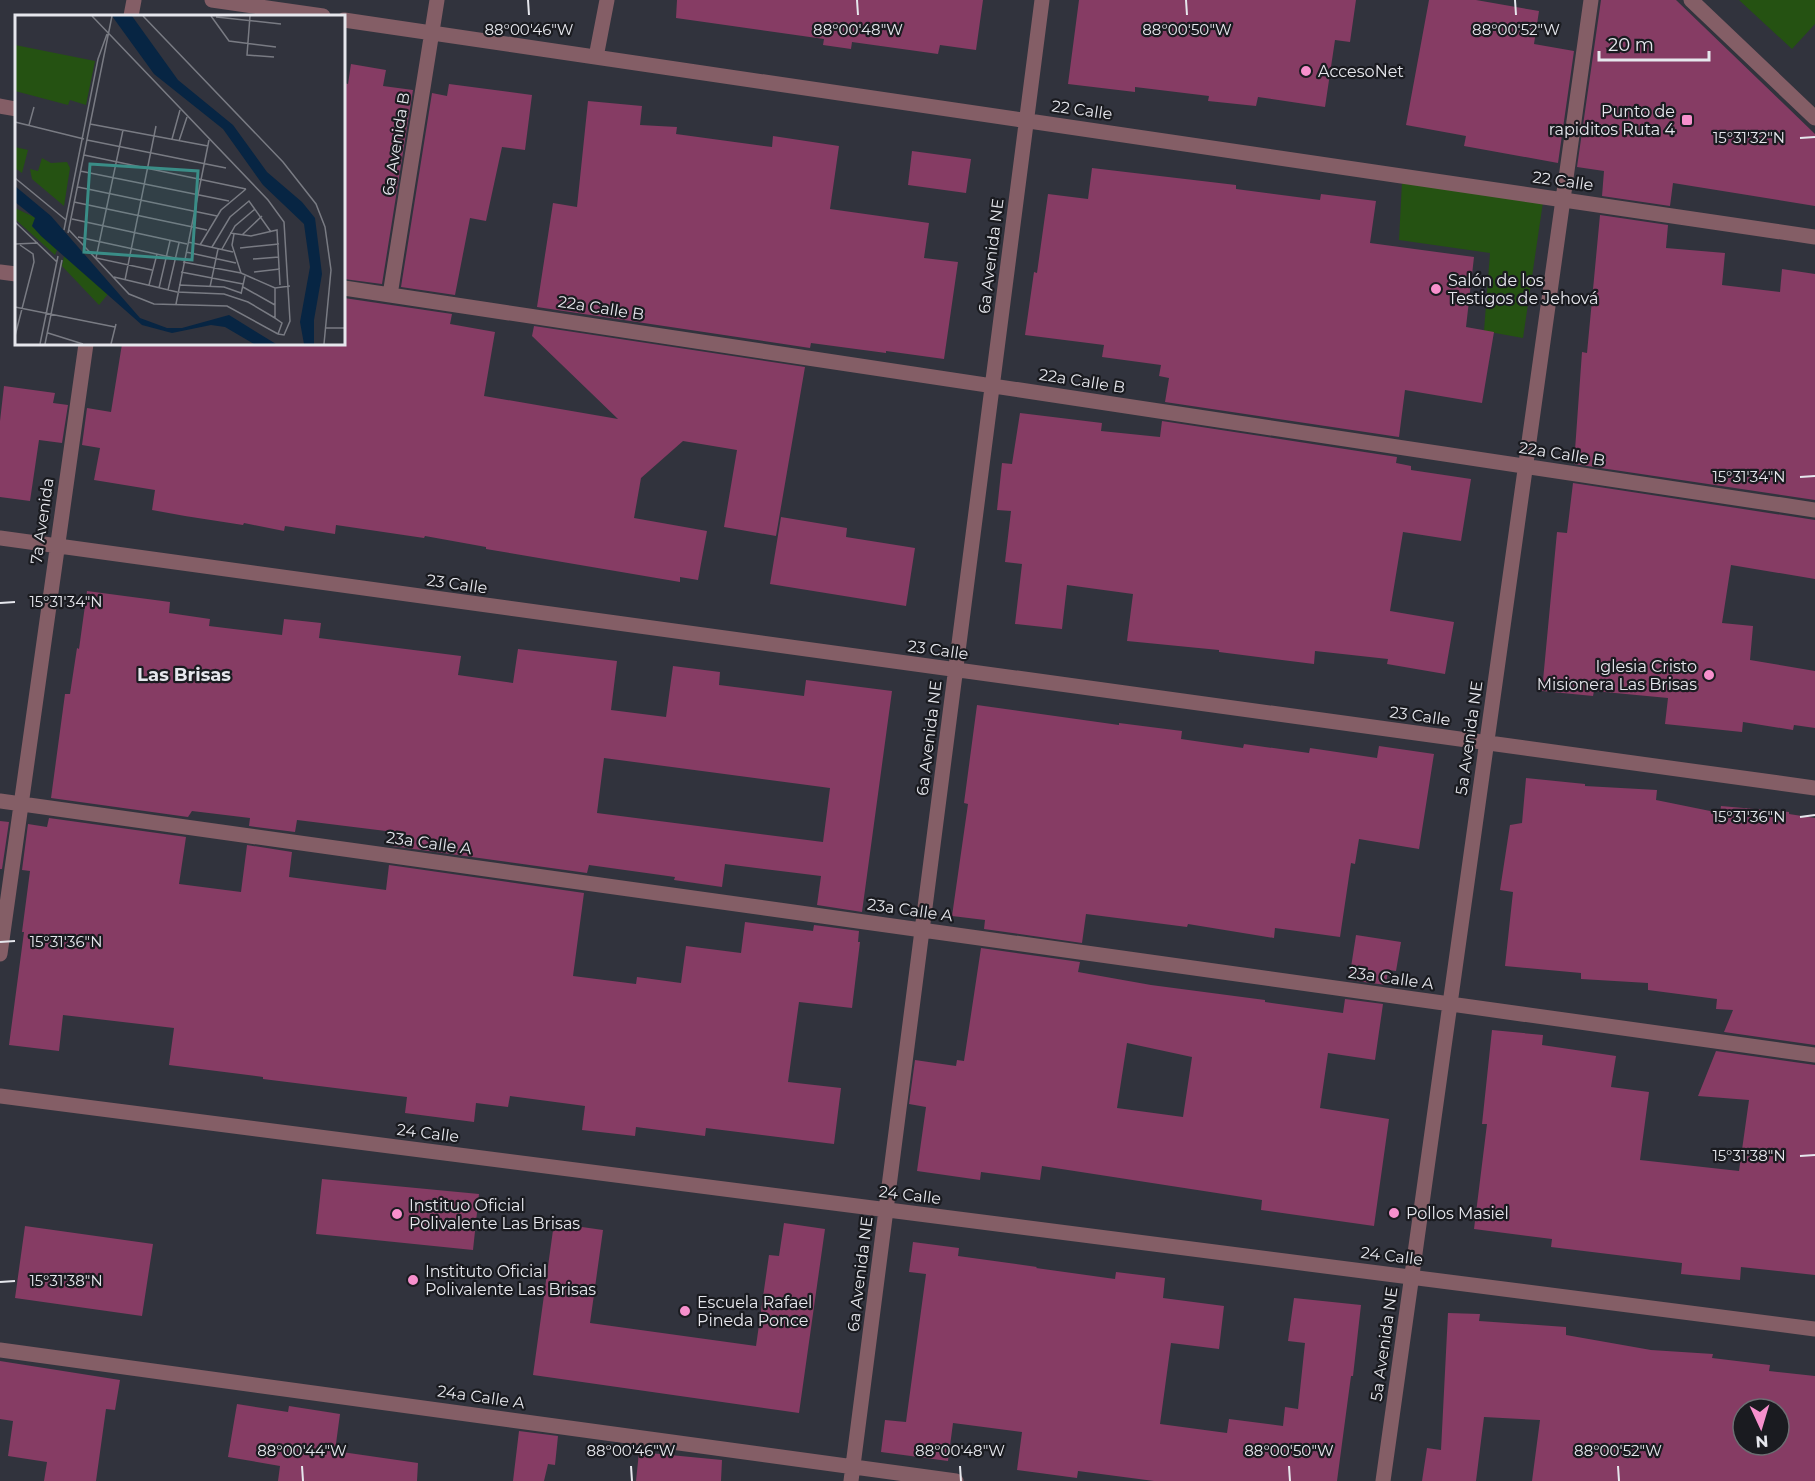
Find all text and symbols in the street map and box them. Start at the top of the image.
inset map [15,15,345,345]
text: 88°00'46"W [484,20,574,39]
text: 88°00'48"W [813,20,903,39]
text: 88°00'50"W [1142,20,1232,39]
text: 88°00'52"W [1472,20,1560,39]
scale bar [1599,24,1708,62]
text: 20 m [1608,34,1654,56]
place label: AccesoNet [1318,62,1404,81]
marker: AccesoNet [1299,64,1313,78]
street label: 6a Avenida B [378,91,414,197]
street label: 22 Calle [1050,96,1114,124]
place label: Punto de rapiditos Ruta 4 [1549,102,1675,139]
marker: Punto de rapiditos Ruta 4 [1680,113,1694,127]
text: 15°31'32"N [1713,128,1785,147]
street label: 22 Calle [1531,167,1595,195]
street label: 6a Avenida NE [975,197,1007,315]
place label: Salón de los Testigos de Jehová [1448,271,1598,308]
marker: Salón de los Testigos de Jehová [1429,282,1443,296]
street label: 22a Calle B [557,292,645,324]
street label: 22a Calle B [1038,365,1126,397]
street label: 22a Calle B [1518,438,1606,470]
text: 15°31'34"N [1712,467,1786,486]
street label: 7a Avenida [27,477,57,565]
street label: 23 Calle [425,570,489,598]
text: 15°31'34"N [29,592,103,611]
street label: 23 Calle [906,636,970,664]
place label: Iglesia Cristo Misionera Las Brisas [1537,657,1697,694]
district label: Las Brisas [137,664,231,686]
marker: Iglesia Cristo Misionera Las Brisas [1702,668,1716,682]
street label: 6a Avenida NE [913,679,945,797]
street label: 5a Avenida NE [1452,680,1486,796]
street label: 23 Calle [1388,702,1452,730]
text: 15°31'36"N [1713,807,1785,826]
street label: 23a Calle A [385,828,474,858]
street label: 23a Calle A [866,895,955,925]
text: 15°31'36"N [30,932,102,951]
street label: 23a Calle A [1347,963,1436,993]
street label: 24 Calle [396,1120,460,1146]
text: 15°31'38"N [1712,1146,1786,1165]
street label: 24 Calle [878,1182,942,1208]
place label: Instituo Oficial Polivalente Las Brisas [409,1196,580,1233]
place label: Pollos Masiel [1406,1204,1509,1223]
marker: Pollos Masiel [1387,1206,1401,1220]
marker: Instituo Oficial Polivalente Las Brisas [390,1207,404,1221]
street label: 6a Avenida NE [844,1215,876,1333]
street label: 24 Calle [1360,1243,1424,1269]
place label: Instituto Oficial Polivalente Las Brisas [425,1262,596,1299]
text: 15°31'38"N [29,1271,103,1290]
marker: Instituto Oficial Polivalente Las Brisas [406,1273,420,1287]
street label: 5a Avenida NE [1367,1286,1401,1402]
place label: Escuela Rafael Pineda Ponce [697,1293,812,1330]
marker: Escuela Rafael Pineda Ponce [678,1304,692,1318]
street label: 24a Calle A [436,1381,526,1413]
north arrow [1731,1397,1791,1457]
text: N [1755,1432,1769,1451]
text: 88°00'44"W [257,1441,347,1460]
text: 88°00'46"W [586,1441,676,1460]
text: 88°00'48"W [915,1441,1005,1460]
text: 88°00'50"W [1244,1441,1334,1460]
text: 88°00'52"W [1574,1441,1662,1460]

